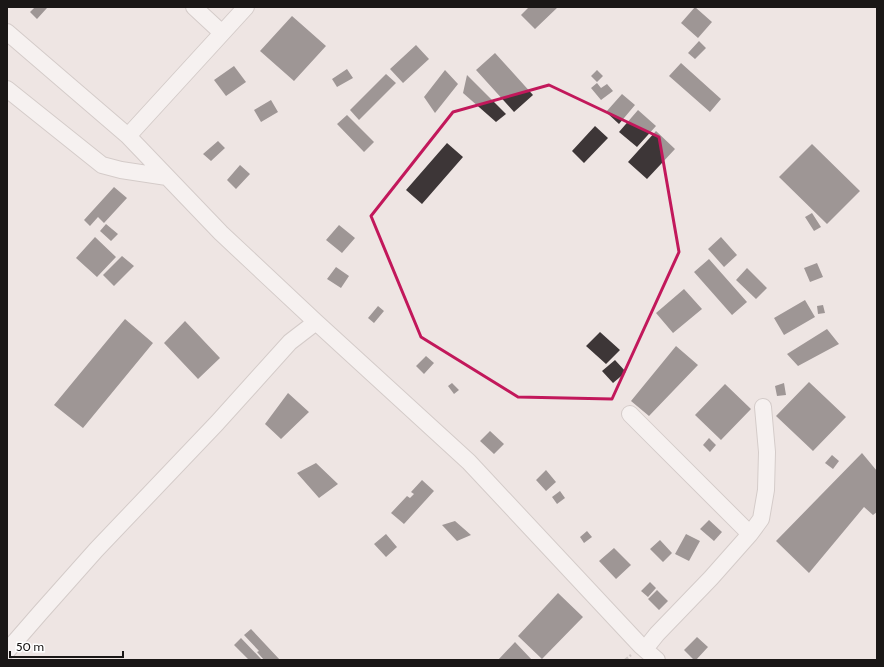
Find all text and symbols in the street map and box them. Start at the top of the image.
scale bar [10,633,123,659]
text: 50 m [16,639,44,654]

